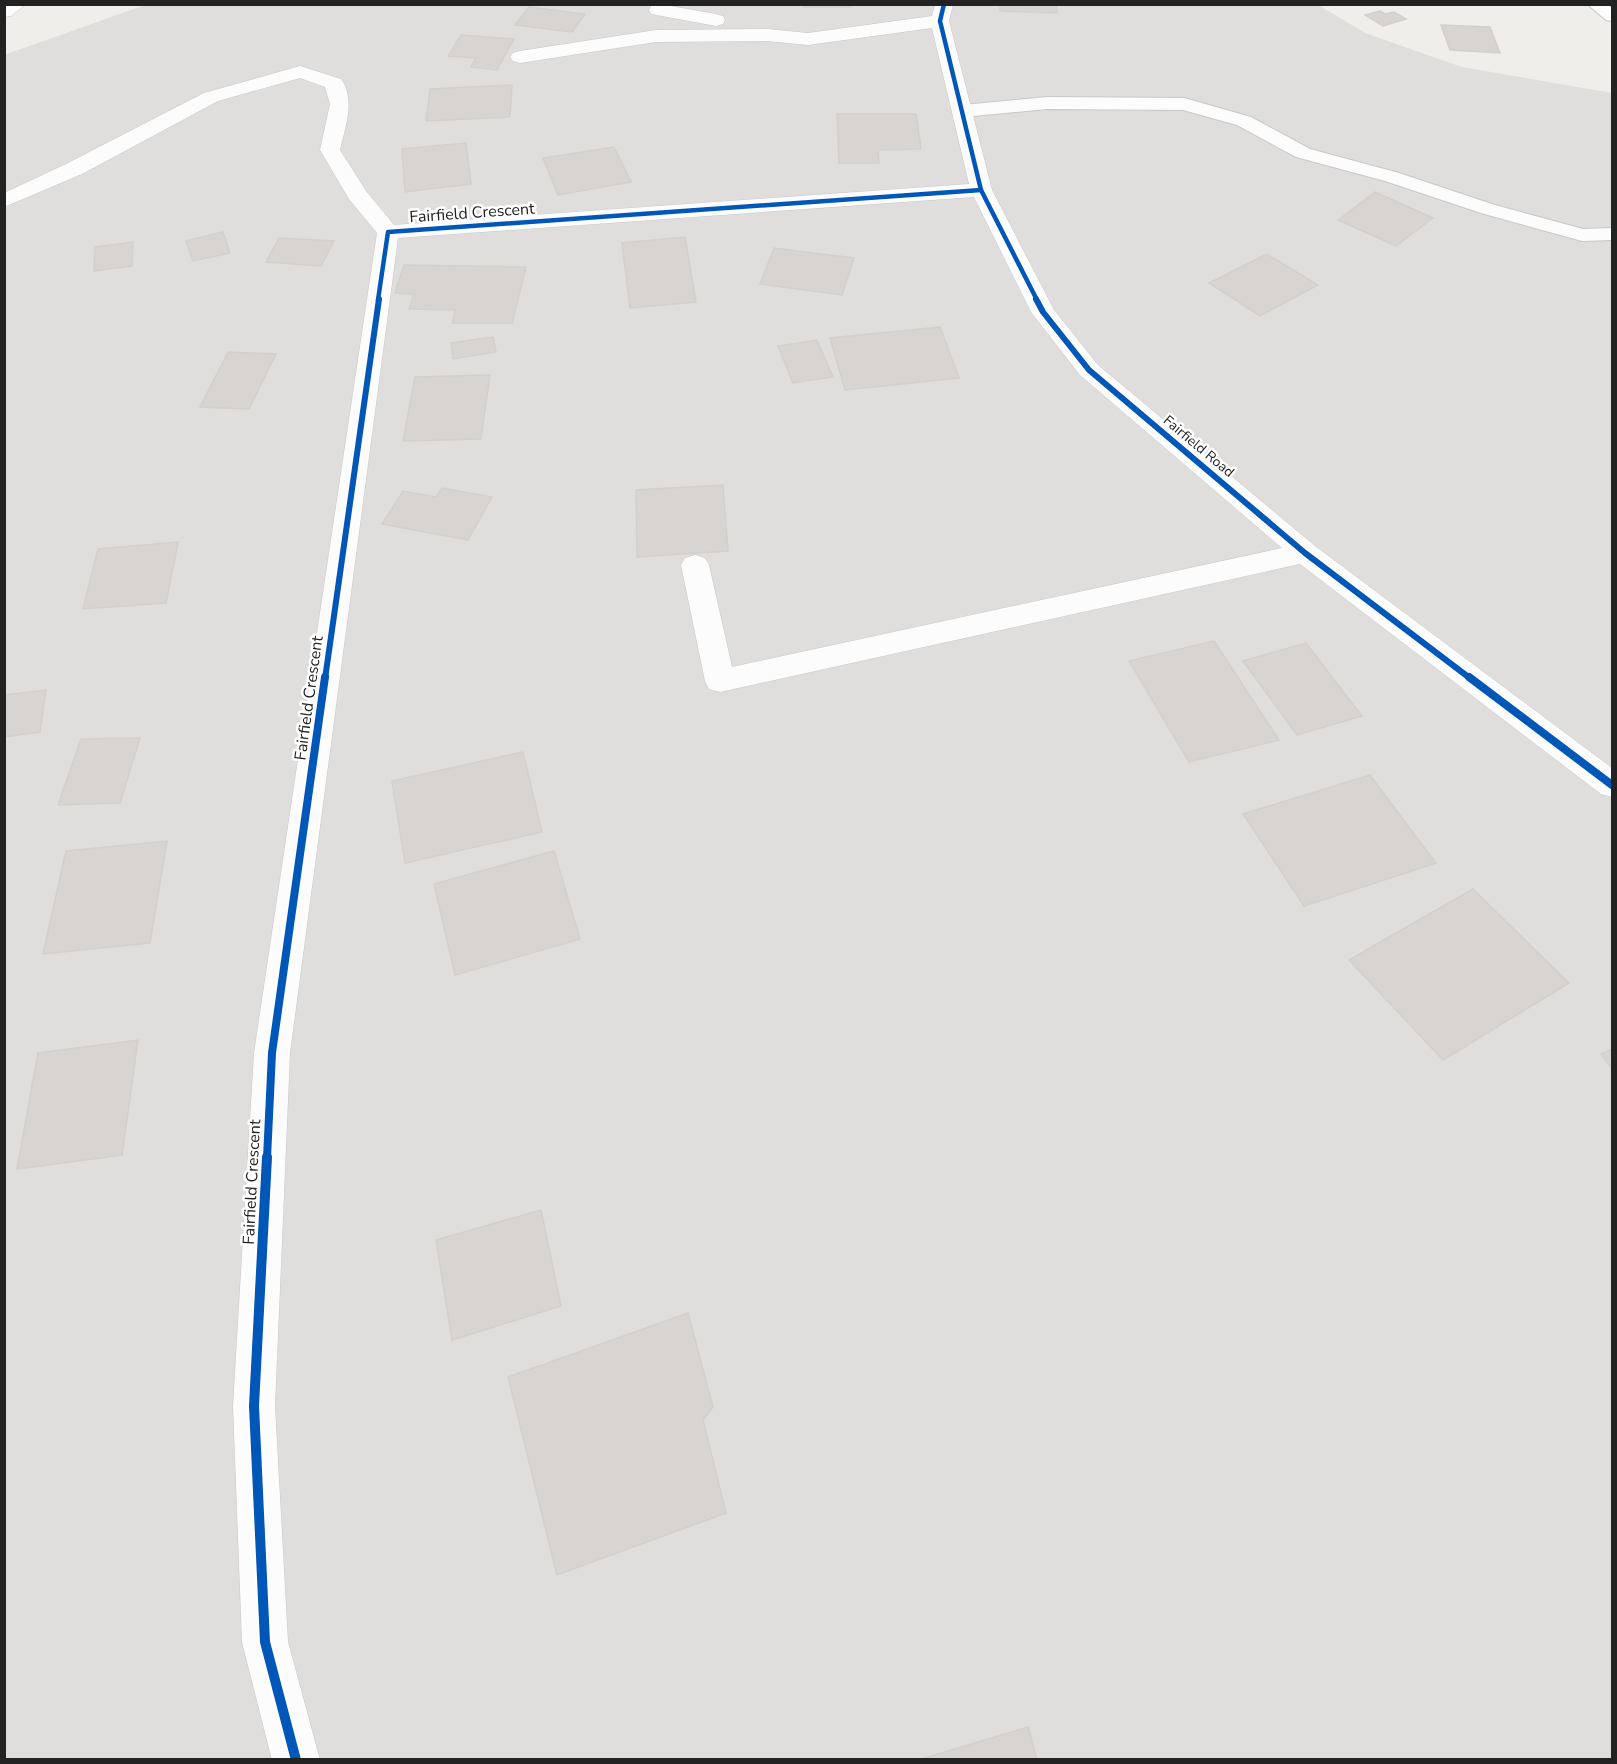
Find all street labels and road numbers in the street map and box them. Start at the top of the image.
street label: Fairfield Crescent [409,198,536,228]
street label: Fairfield Road [1159,411,1238,482]
street label: Fairfield Crescent [289,634,329,762]
street label: Fairfield Crescent [238,1118,266,1245]

